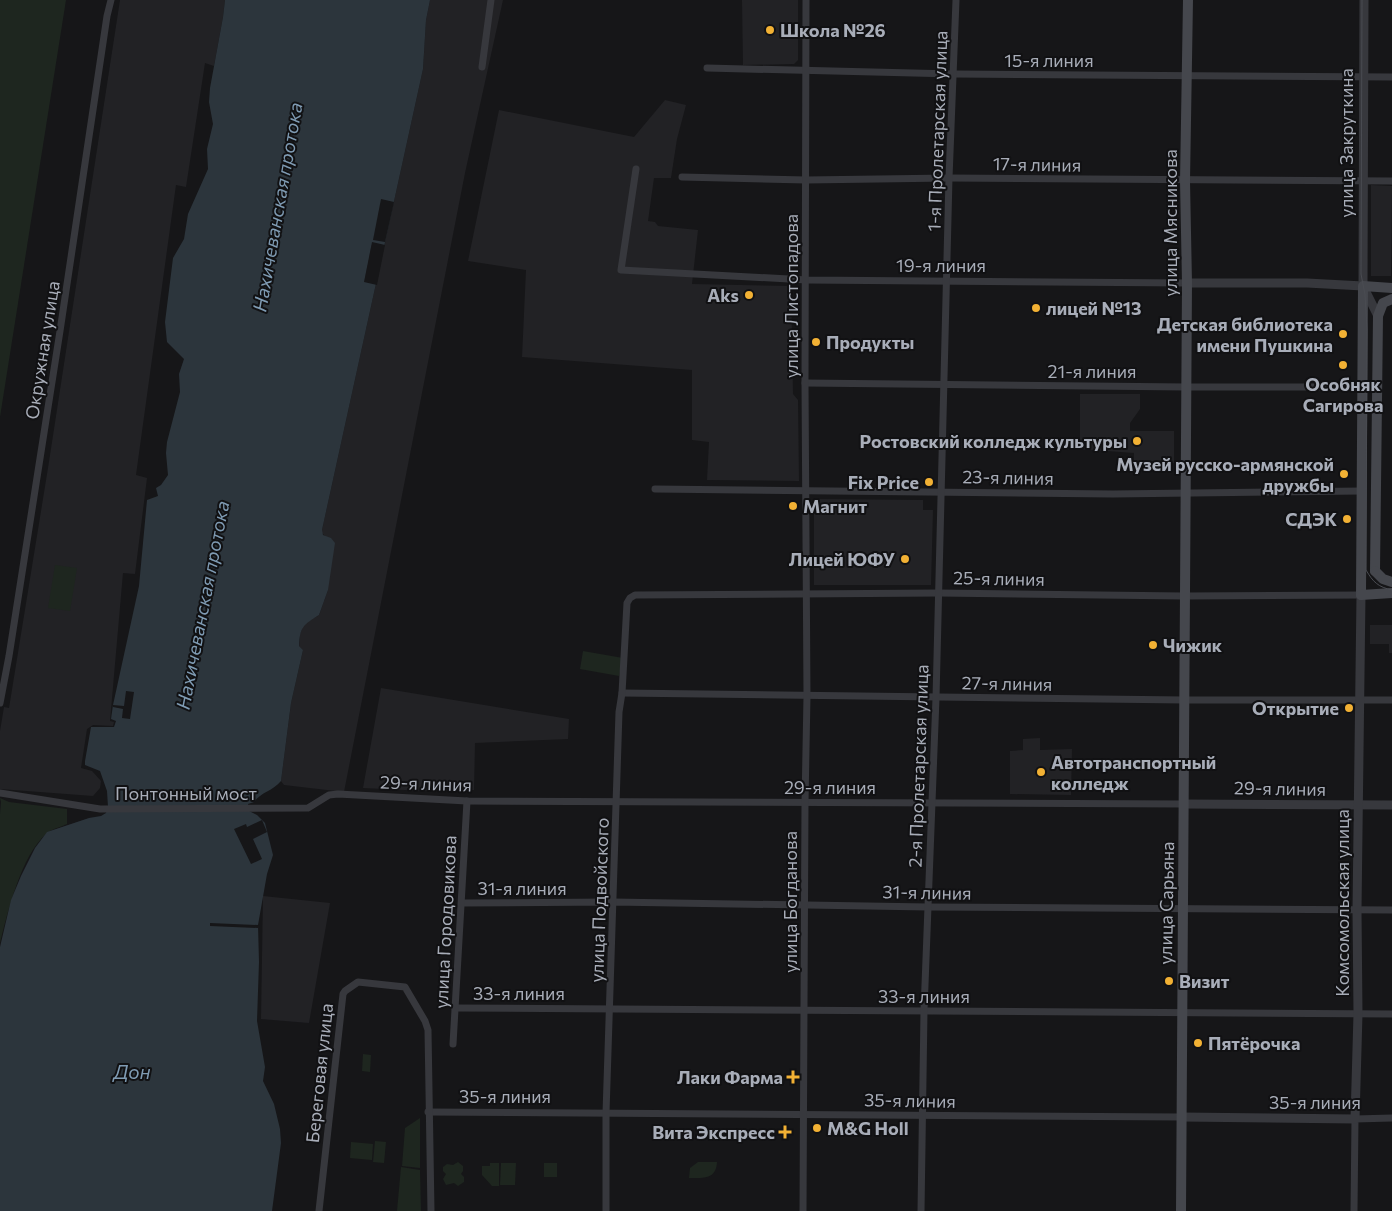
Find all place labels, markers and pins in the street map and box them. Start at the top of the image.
place label: Школа №26 [780,19,886,41]
marker: Школа №26 [764,24,776,36]
place label: Aks [707,284,739,306]
marker: Aks [743,289,755,301]
place label: лицей №13 [1046,297,1141,319]
marker: лицей №13 [1030,302,1042,314]
place label: Детская библиотека имени Пушкина [1157,313,1333,356]
marker: Детская библиотека имени Пушкина [1337,328,1349,340]
place label: Продукты [826,331,914,353]
marker: Продукты [810,336,822,348]
marker: Особняк Сагирова [1337,359,1349,371]
place label: Особняк Сагирова [1303,373,1383,416]
place label: Ростовский колледж культуры [860,430,1127,452]
marker: Ростовский колледж культуры [1131,435,1143,447]
place label: Музей русско-армянской дружбы [1116,453,1334,496]
marker: Музей русско-армянской дружбы [1338,468,1350,480]
place label: Fix Price [848,471,919,493]
marker: Fix Price [923,476,935,488]
place label: Магнит [803,495,867,517]
marker: Магнит [787,500,799,512]
place label: СДЭК [1285,508,1337,530]
marker: СДЭК [1341,513,1353,525]
place label: Лицей ЮФУ [789,548,895,570]
marker: Лицей ЮФУ [899,553,911,565]
place label: Чижик [1163,634,1223,656]
marker: Чижик [1147,639,1159,651]
place label: Открытие [1252,697,1339,719]
marker: Открытие [1343,702,1355,714]
place label: Автотранспортный колледж [1051,751,1216,794]
marker: Автотранспортный колледж [1035,766,1047,778]
place label: Визит [1179,970,1230,992]
marker: Визит [1163,975,1175,987]
place label: Пятёрочка [1208,1032,1300,1054]
marker: Пятёрочка [1192,1037,1204,1049]
place label: Лаки Фарма [677,1066,783,1088]
marker: Лаки Фарма [787,1071,799,1083]
place label: M&G Holl [827,1117,909,1139]
place label: Вита Экспресс [652,1121,775,1143]
marker: M&G Holl [811,1122,823,1134]
marker: Вита Экспресс [779,1126,791,1138]

